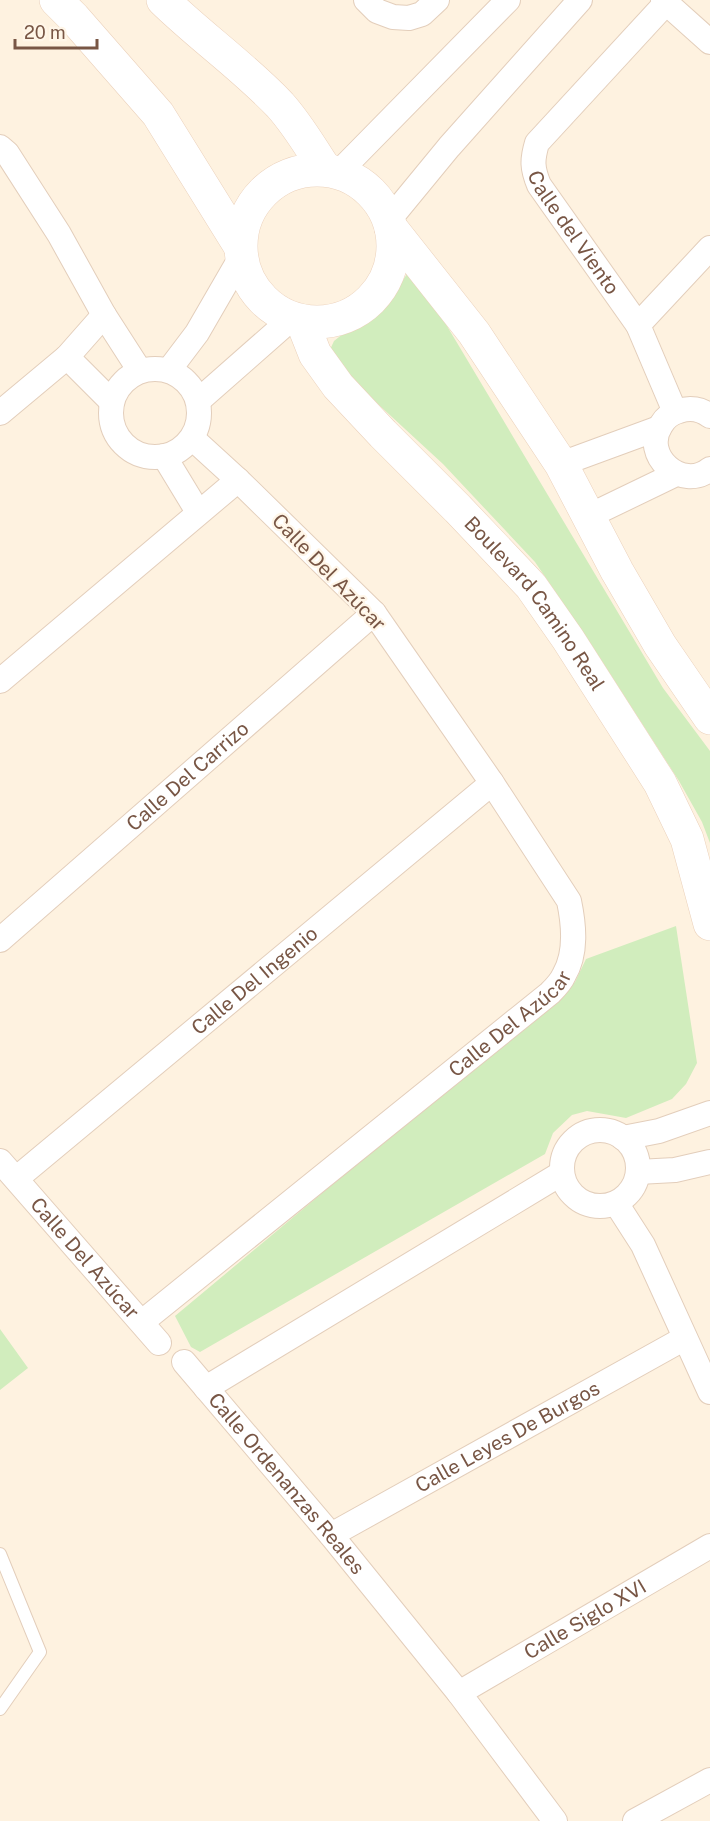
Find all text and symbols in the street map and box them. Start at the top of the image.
scale bar [15,12,98,50]
text: 20 m [24,22,66,43]
street label: Calle del Viento [523,167,624,299]
street label: Calle Del Azúcar [267,509,391,636]
street label: Boulevard Camino Real [459,512,610,695]
street label: Calle Del Carrizo [121,716,253,836]
street label: Calle Del Ingenio [187,921,323,1040]
street label: Calle Del Azúcar [444,967,577,1082]
street label: Calle Del Azúcar [25,1192,144,1324]
street label: Calle Leyes De Burgos [411,1376,604,1498]
street label: Calle Ordenanzas Reales [203,1388,370,1579]
street label: Calle Siglo XVI [520,1574,650,1664]

